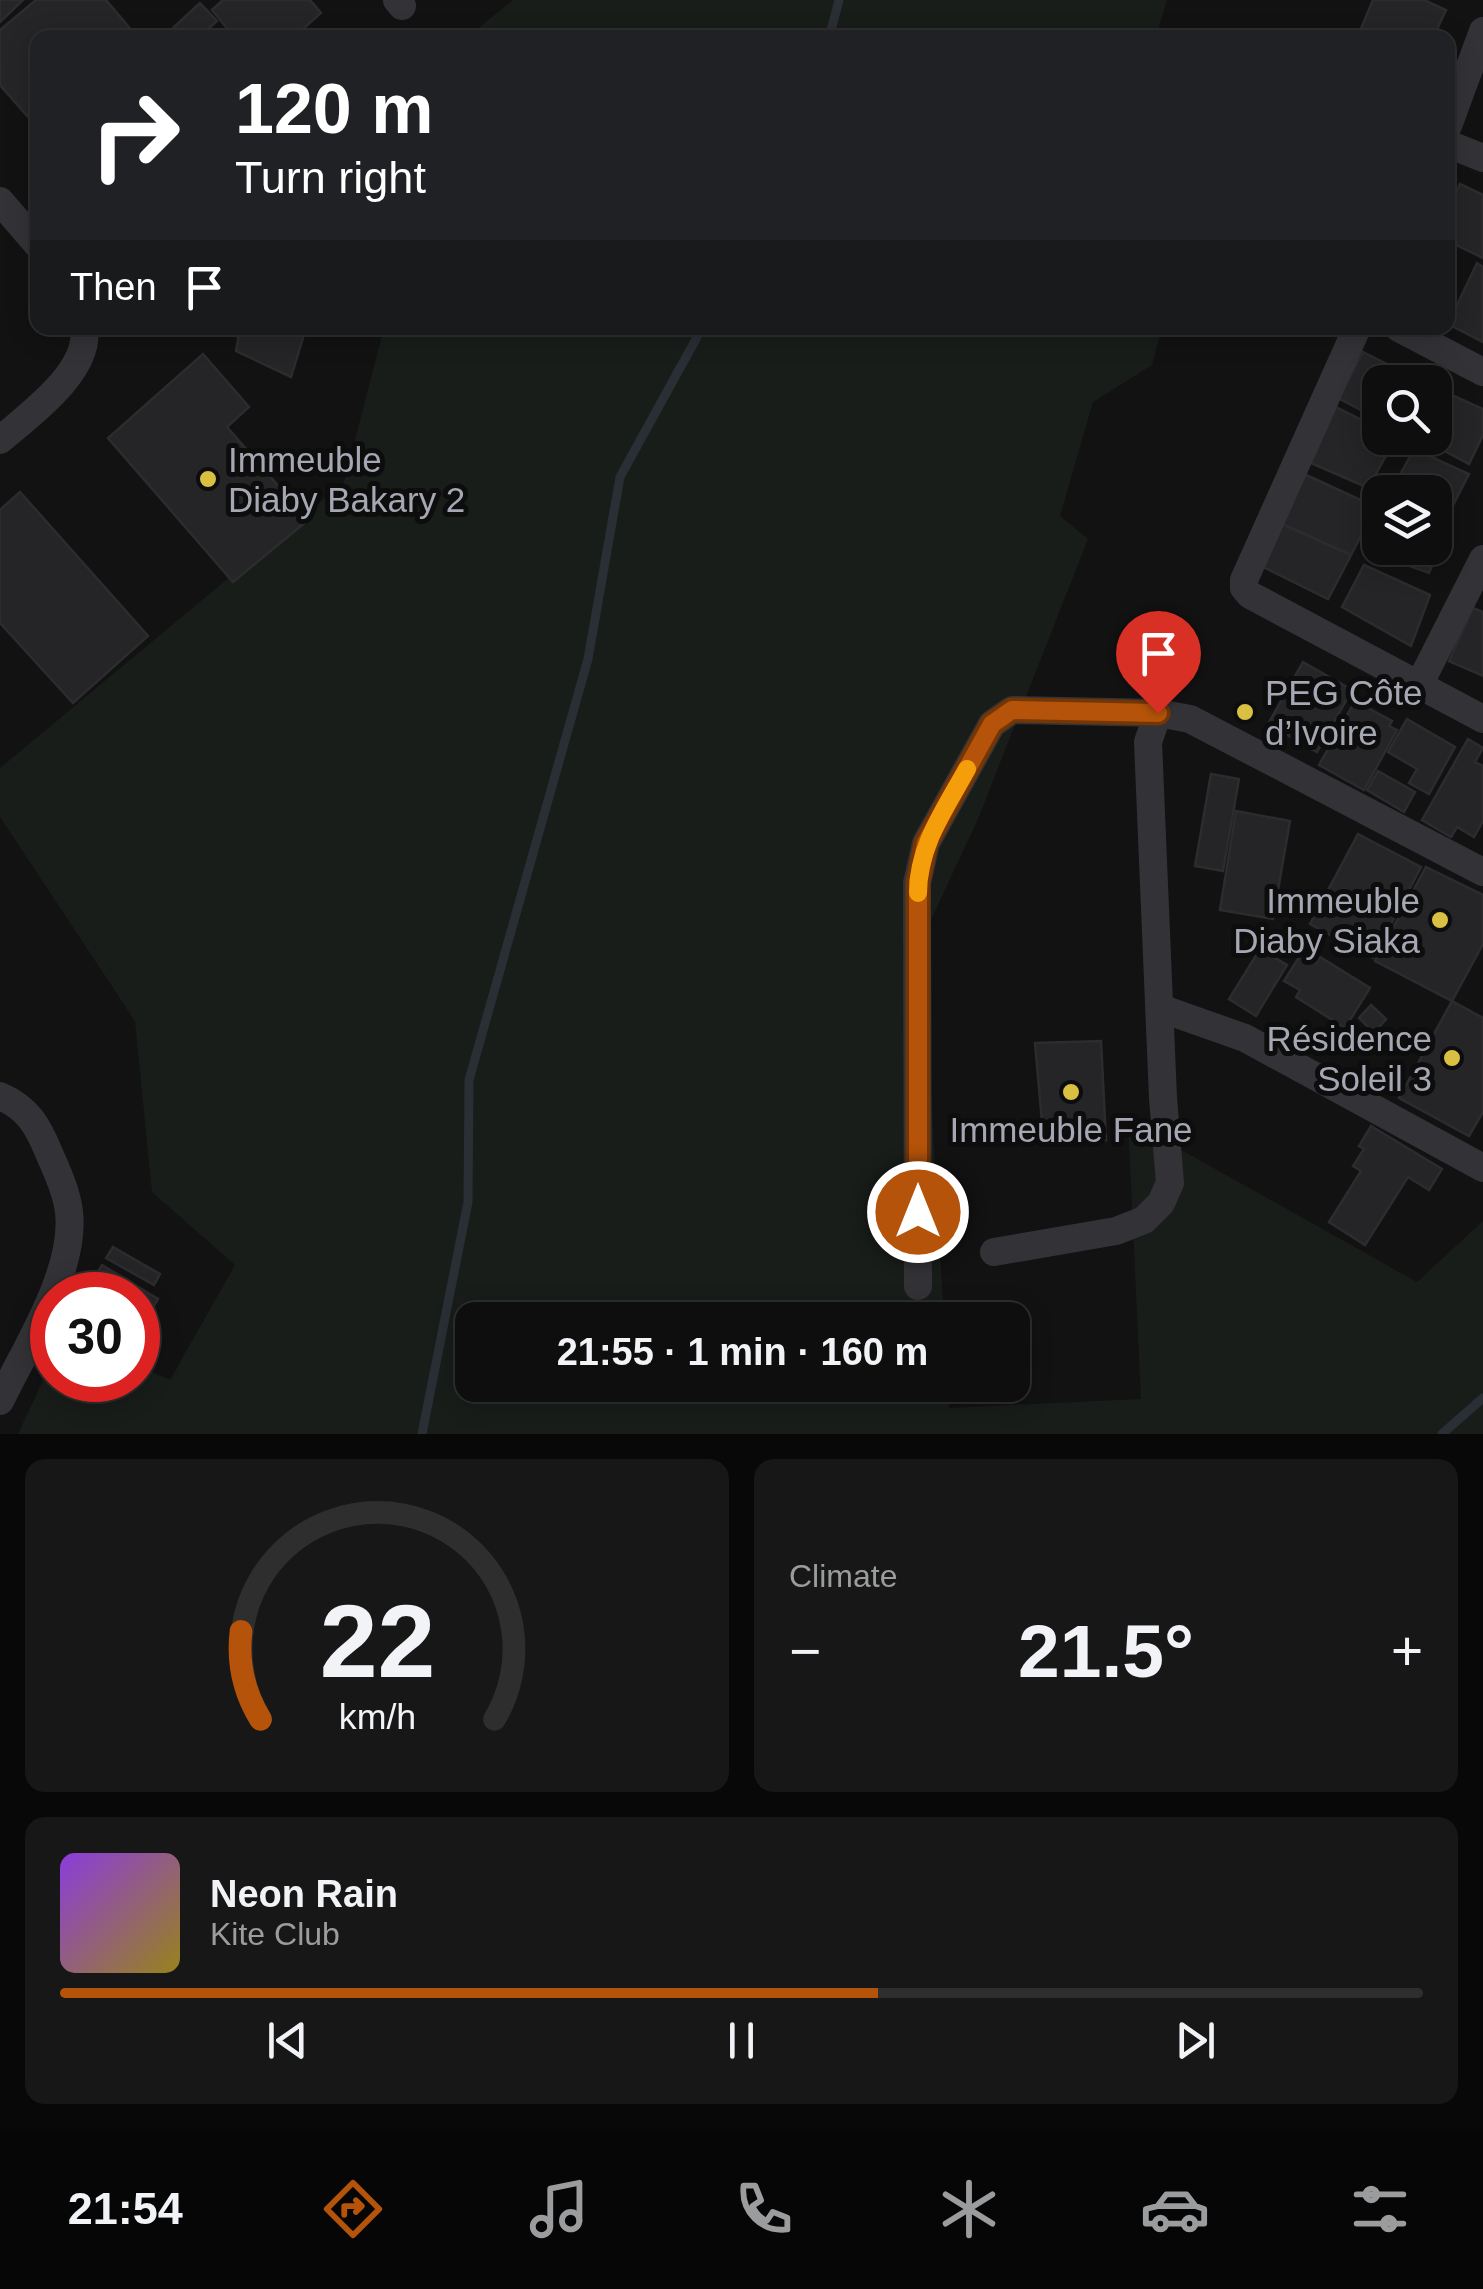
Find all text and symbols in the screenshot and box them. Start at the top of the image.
icon: right [70,70,200,200]
text: 120 m [235,70,433,148]
text: Turn right [235,152,426,203]
icon: arrive [177,260,232,315]
text: Then [70,266,157,308]
map controls [1362,365,1452,565]
button: search [1362,365,1452,455]
place label: Immeuble Diaby Bakary 2 [228,440,465,519]
marker: Immeuble Diaby Bakary 2 [197,468,219,490]
button: layers [1362,475,1452,565]
pin [1116,611,1201,714]
icon: arrive [1131,626,1186,681]
place label: PEG Côte d’Ivoire [1265,673,1423,752]
marker: PEG Côte d’Ivoire [1234,701,1256,723]
place label: Immeuble Diaby Siaka [1233,881,1421,960]
marker: Immeuble Diaby Siaka [1429,909,1451,931]
place label: Résidence Soleil 3 [1267,1019,1432,1098]
marker: Résidence Soleil 3 [1441,1047,1463,1069]
marker: Immeuble Fane [1060,1081,1082,1103]
place label: Immeuble Fane [949,1110,1193,1149]
position arrow [866,1160,970,1264]
speed limit sign: 30 [30,1272,160,1402]
text: 21:55 · 1 min · 160 m [557,1331,928,1373]
text: Climate [789,1558,897,1594]
text: 22 [319,1583,435,1699]
text: 21.5° [1018,1609,1194,1693]
text: − [789,1620,821,1682]
text: + [1391,1620,1423,1682]
text: km/h [338,1697,416,1737]
text: Neon Rain [210,1873,398,1915]
text: Kite Club [210,1916,340,1952]
icon: previous [260,2013,315,2068]
icon: pause [714,2013,769,2068]
icon: next [1168,2013,1223,2068]
icon: directions [318,2174,388,2244]
icon: music [524,2174,594,2244]
icon: phone [729,2174,799,2244]
icon: climate [934,2174,1004,2244]
icon: car [1140,2174,1210,2244]
icon: filters [1345,2174,1415,2244]
text: 21:54 [68,2183,183,2234]

